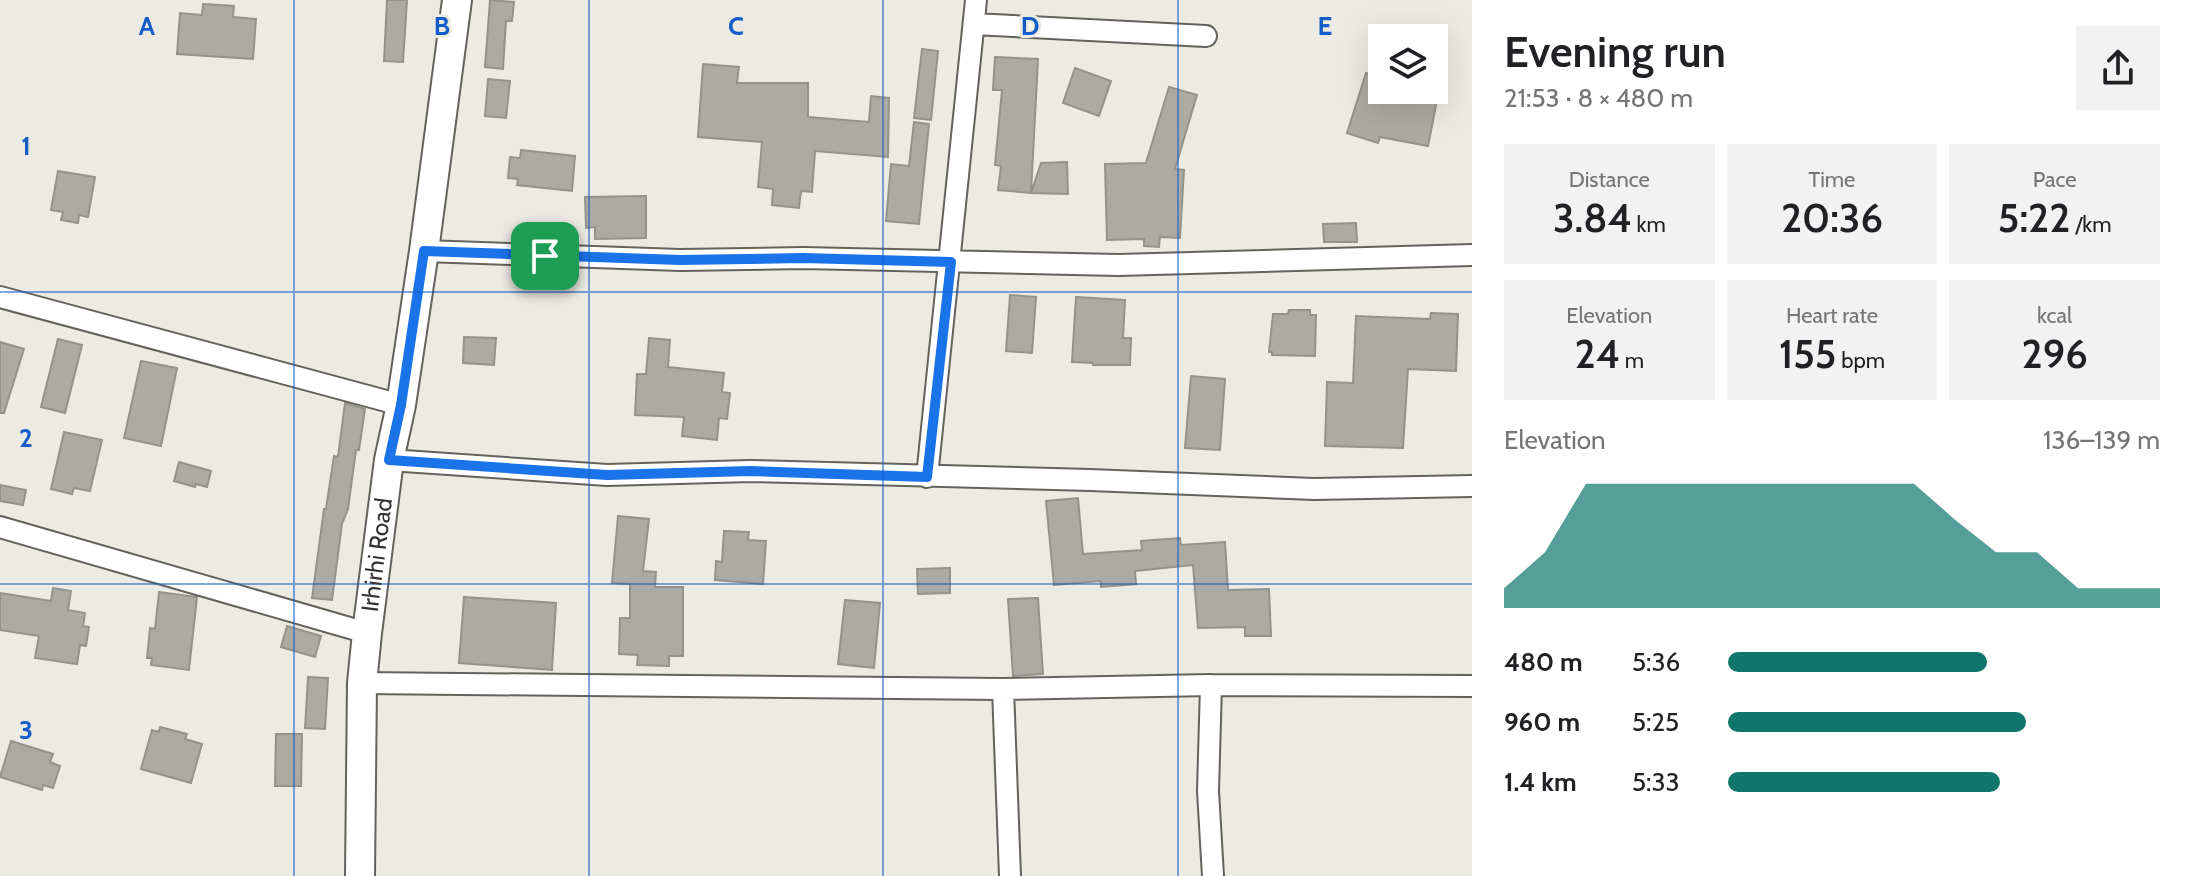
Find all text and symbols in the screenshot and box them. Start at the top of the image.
text: A [139,10,156,42]
text: B [434,10,450,42]
text: C [728,10,744,42]
text: D [1021,10,1039,42]
text: E [1318,10,1332,42]
map controls [1368,24,1448,104]
button: layers [1368,24,1448,104]
text: Evening run [1504,25,1726,78]
button: share [2076,26,2160,110]
text: 21:53 · 8 × 480 m [1504,82,1693,114]
text: 1 [21,130,31,162]
text: Distance [1569,166,1650,193]
text: Time [1809,166,1855,193]
text: Pace [2033,166,2077,193]
text: 3.84 [1553,193,1632,242]
text: 20:36 [1781,193,1883,242]
text: 5:22 [1998,193,2070,242]
text: km [1632,211,1666,238]
text: /km [2070,211,2111,238]
pin [511,222,579,290]
icon: arrive [523,234,567,278]
text: Elevation [1566,302,1652,329]
text: Heart rate [1786,302,1878,329]
text: kcal [2037,302,2072,329]
text: 24 [1575,329,1620,378]
text: 155 [1779,329,1836,378]
text: 296 [2022,329,2088,378]
text: m [1620,347,1644,374]
text: bpm [1836,347,1885,374]
text: 2 [19,422,33,454]
text: Elevation [1504,424,1606,456]
text: 136–139 m [2043,424,2160,456]
street label: Irhirhi Road [355,496,398,614]
text: 480 m [1504,646,1583,678]
text: 5:36 [1632,646,1680,678]
text: 960 m [1504,706,1580,738]
text: 5:25 [1632,706,1679,738]
text: 3 [19,714,33,746]
text: 1.4 km [1504,766,1577,798]
text: 5:33 [1632,766,1680,798]

